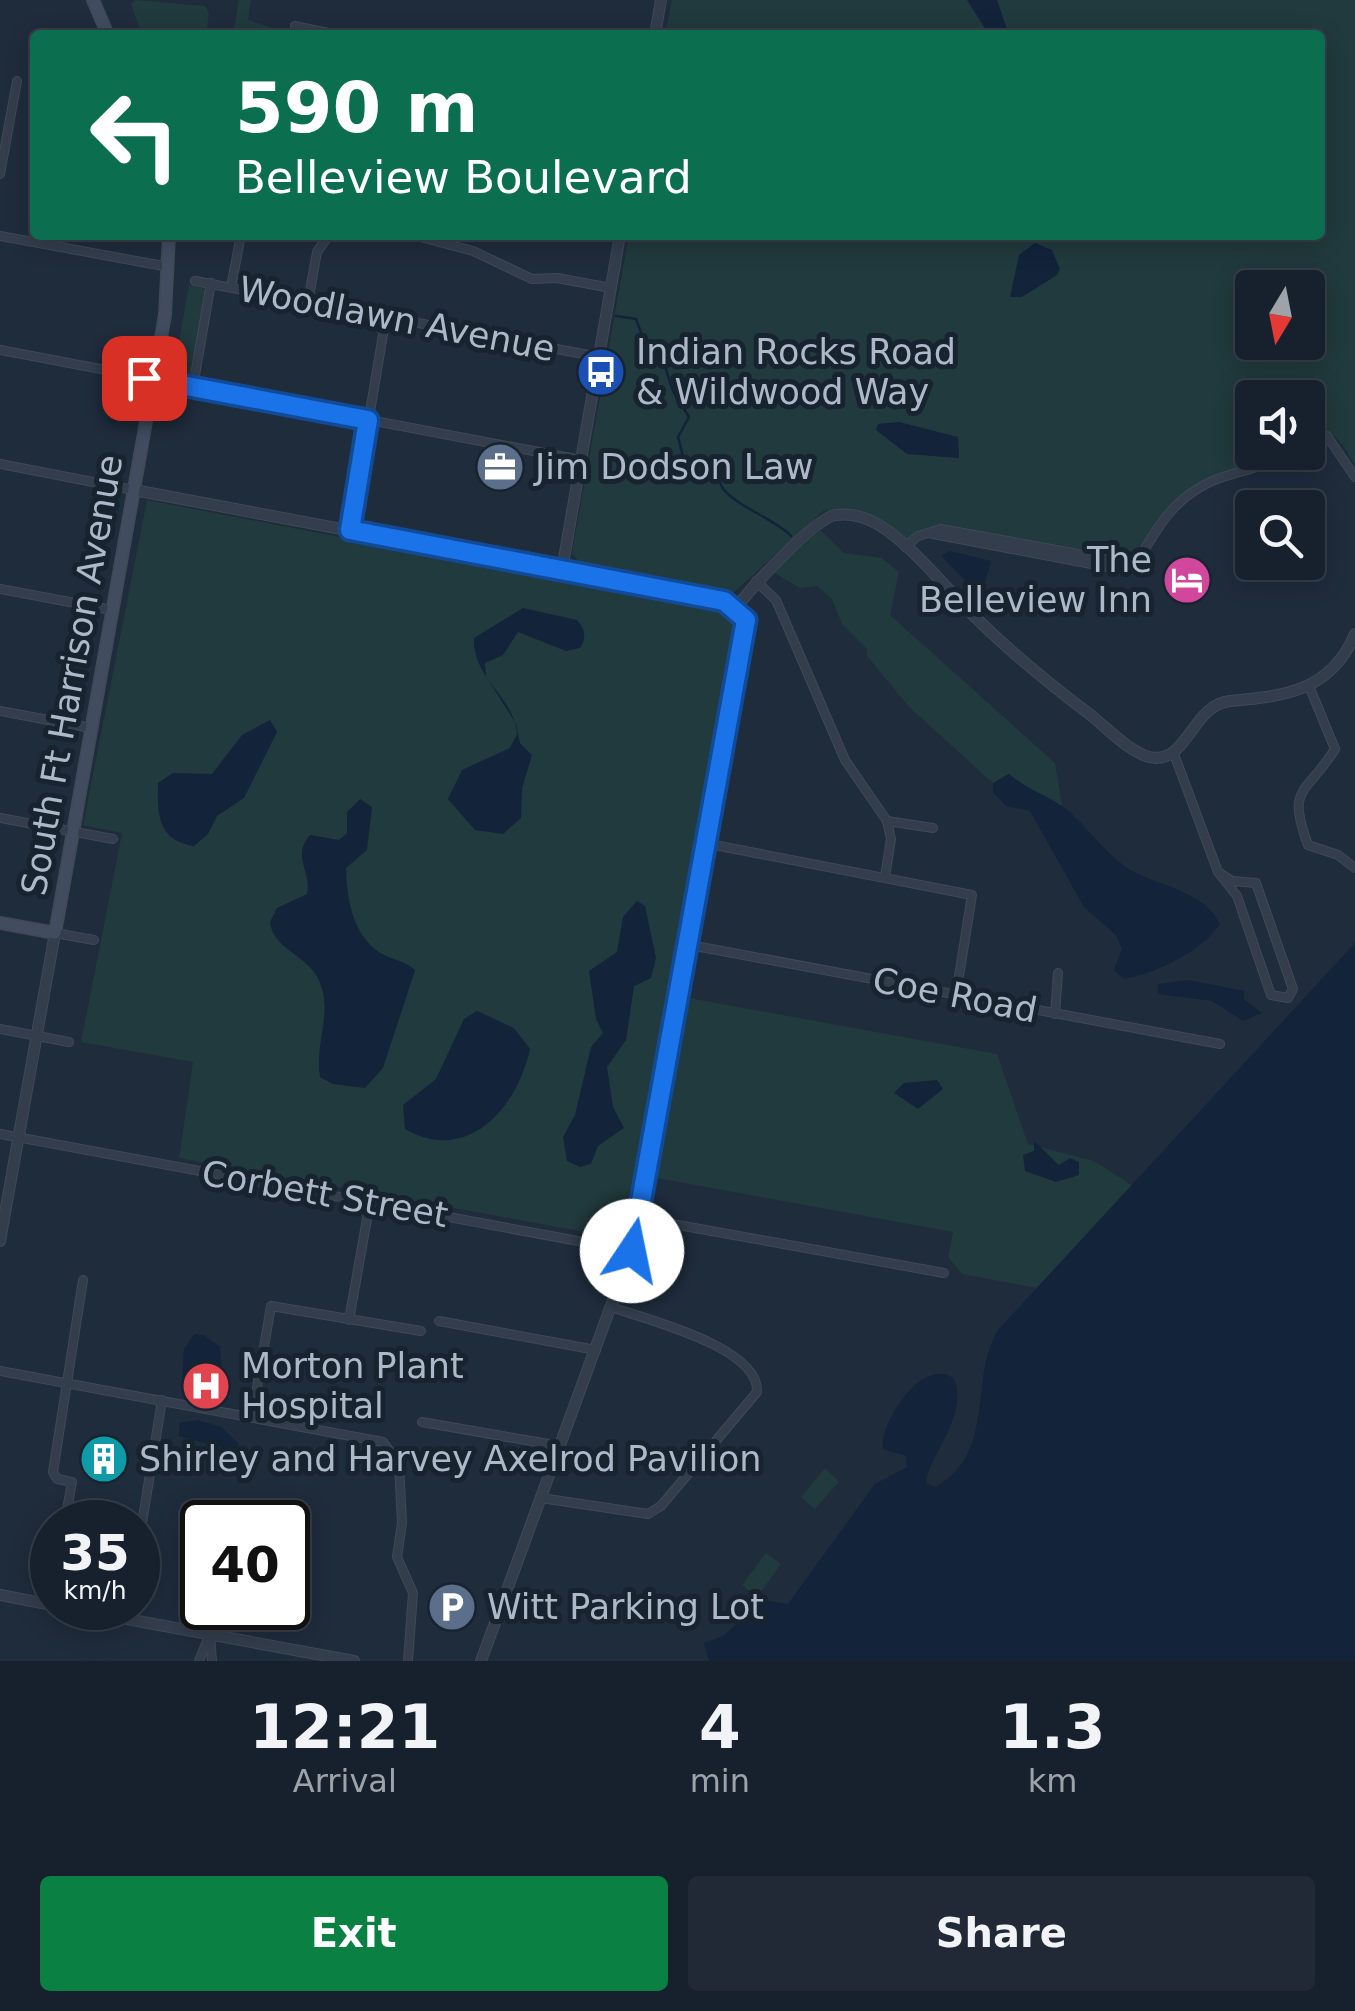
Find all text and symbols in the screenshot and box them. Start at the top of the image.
text: 590 m [235,67,478,149]
icon: left [70,70,200,200]
text: Belleview Boulevard [235,151,692,204]
street label: Woodlawn Avenue [236,269,558,369]
north arrow [1235,270,1325,360]
map controls [1235,270,1325,580]
place label: Indian Rocks Road & Wildwood Way [636,332,956,412]
pin [102,336,187,421]
bus stop icon: Indian Rocks Road & Wildwood Way [575,346,627,398]
icon: arrive [117,351,172,406]
button: sound [1235,380,1325,470]
office icon: Jim Dodson Law [474,441,526,493]
place label: Jim Dodson Law [533,447,813,487]
street label: South Ft Harrison Avenue [14,452,130,898]
button: search [1235,490,1325,580]
place label: The Belleview Inn [919,540,1152,620]
hotel icon: The Belleview Inn [1161,554,1213,606]
street label: Coe Road [870,959,1040,1031]
street label: Corbett Street [199,1153,451,1235]
position arrow [580,1199,684,1303]
place label: Morton Plant Hospital [241,1346,464,1426]
hospital icon: Morton Plant Hospital [180,1360,232,1412]
building icon: Shirley and Harvey Axelrod Pavilion [78,1433,130,1485]
place label: Shirley and Harvey Axelrod Pavilion [139,1439,762,1479]
speed limit sign: 40 [180,1500,310,1630]
text: 35 [60,1524,130,1582]
text: km/h [63,1576,127,1605]
parking icon: Witt Parking Lot [426,1581,478,1633]
place label: Witt Parking Lot [487,1587,764,1627]
text: 12:21 [249,1692,440,1762]
text: 4 [699,1692,741,1762]
text: 1.3 [999,1692,1106,1762]
text: Arrival [293,1762,397,1800]
text: min [690,1762,750,1800]
text: km [1028,1762,1077,1800]
button: Exit [40,1876,668,1991]
button: Share [688,1876,1315,1991]

